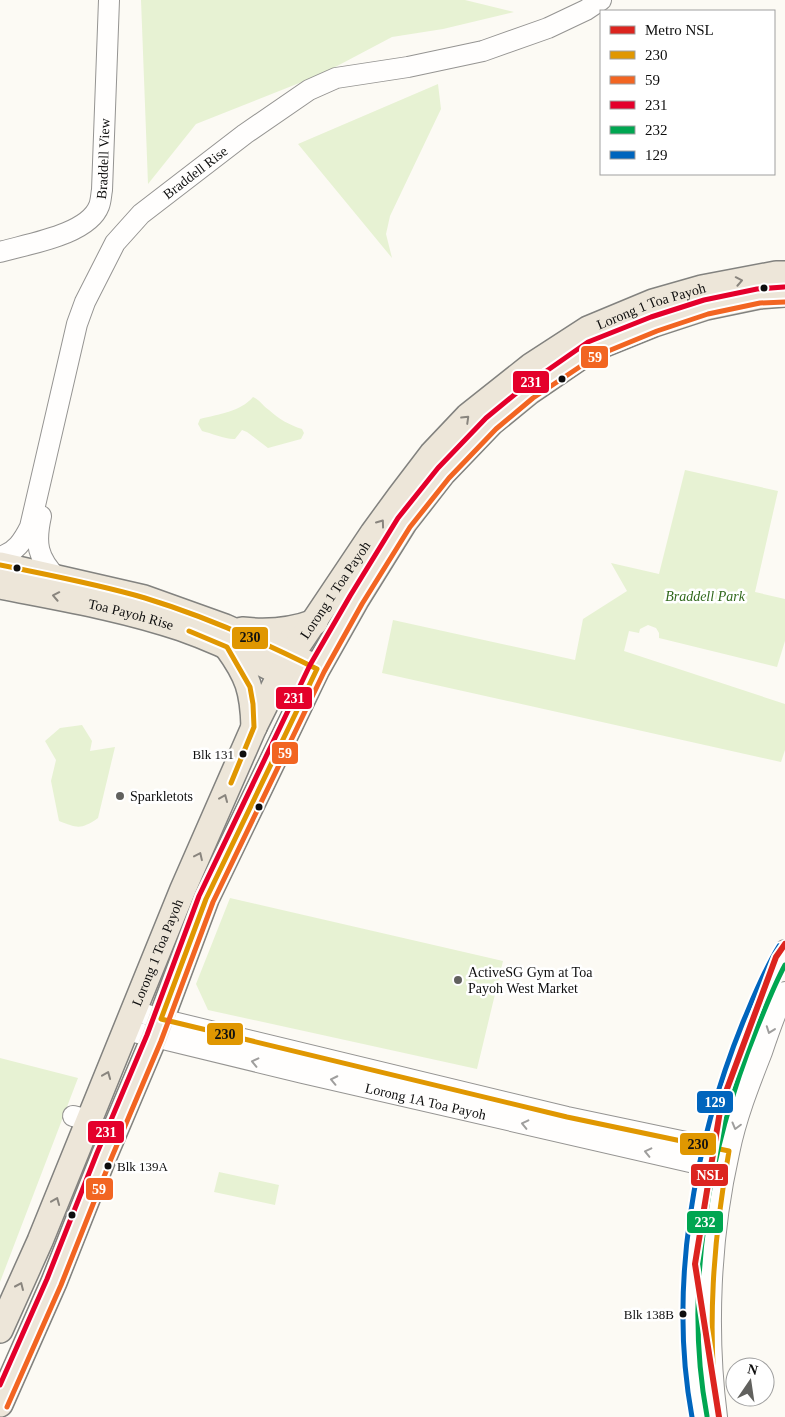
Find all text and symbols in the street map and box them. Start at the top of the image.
legend [600,10,775,175]
text: Metro NSL [645,22,714,38]
text: 230 [645,47,668,63]
text: 59 [645,72,660,88]
text: 231 [645,97,668,113]
street label: Braddell View [93,117,112,200]
text: 232 [645,122,668,138]
street label: Braddell Rise [160,143,230,202]
text: 129 [645,147,668,163]
one-way arrow [735,276,743,287]
street label: Lorong 1 Toa Payoh [595,280,707,332]
unlabelled marker [759,283,769,293]
line badge: 59 [580,345,609,369]
text: 59 [588,350,602,365]
line badge: 231 [512,370,550,394]
unlabelled marker [557,374,567,384]
text: 231 [521,375,542,390]
one-way arrow [460,416,469,425]
one-way arrow [375,519,384,529]
street label: Lorong 1 Toa Payoh [297,538,373,641]
unlabelled marker [12,563,22,573]
park label: Braddell Park [665,589,746,604]
one-way arrow [52,592,60,602]
street label: Toa Payoh Rise [87,596,176,633]
line badge: 230 [231,626,269,650]
text: 230 [240,630,261,645]
line badge: 231 [275,686,313,710]
text: 231 [284,691,305,706]
line badge: 59 [271,741,299,765]
text: 59 [278,746,292,761]
place label: Blk 131 [192,747,234,762]
marker: Blk 131 [238,749,248,759]
place label: Sparkletots [130,789,193,804]
marker: Sparkletots [114,790,126,802]
one-way arrow [218,794,229,803]
unlabelled marker [254,802,264,812]
one-way arrow [192,852,202,861]
street label: Lorong 1 Toa Payoh [129,897,186,1008]
place label: ActiveSG Gym at Toa Payoh West Market [468,965,593,996]
marker: ActiveSG Gym at Toa Payoh West Market [452,974,464,986]
line badge: 230 [206,1022,244,1046]
one-way arrow [766,1025,776,1033]
text: 230 [215,1027,236,1042]
one-way arrow [251,1057,260,1068]
one-way arrow [101,1071,112,1080]
one-way arrow [329,1075,338,1085]
street label: Lorong 1A Toa Payoh [364,1080,488,1122]
line badge: 129 [696,1090,734,1114]
text: 129 [705,1095,726,1110]
one-way arrow [520,1119,529,1129]
line badge: 231 [87,1120,125,1144]
one-way arrow [731,1122,742,1131]
text: 231 [96,1125,117,1140]
line badge: 230 [679,1132,717,1156]
text: 230 [688,1137,709,1152]
one-way arrow [644,1147,653,1158]
place label: Blk 139A [117,1159,169,1174]
marker: Blk 139A [103,1161,113,1171]
line badge: NSL [690,1163,729,1187]
text: NSL [696,1168,724,1183]
line badge: 59 [85,1177,114,1201]
text: 59 [92,1182,106,1197]
one-way arrow [50,1198,60,1206]
unlabelled marker [67,1210,77,1220]
line badge: 232 [686,1210,724,1234]
text: 232 [695,1215,716,1230]
one-way arrow [14,1282,25,1291]
place label: Blk 138B [624,1307,674,1322]
marker: Blk 138B [678,1309,688,1319]
north arrow [725,1357,775,1407]
text: N [746,1361,759,1378]

